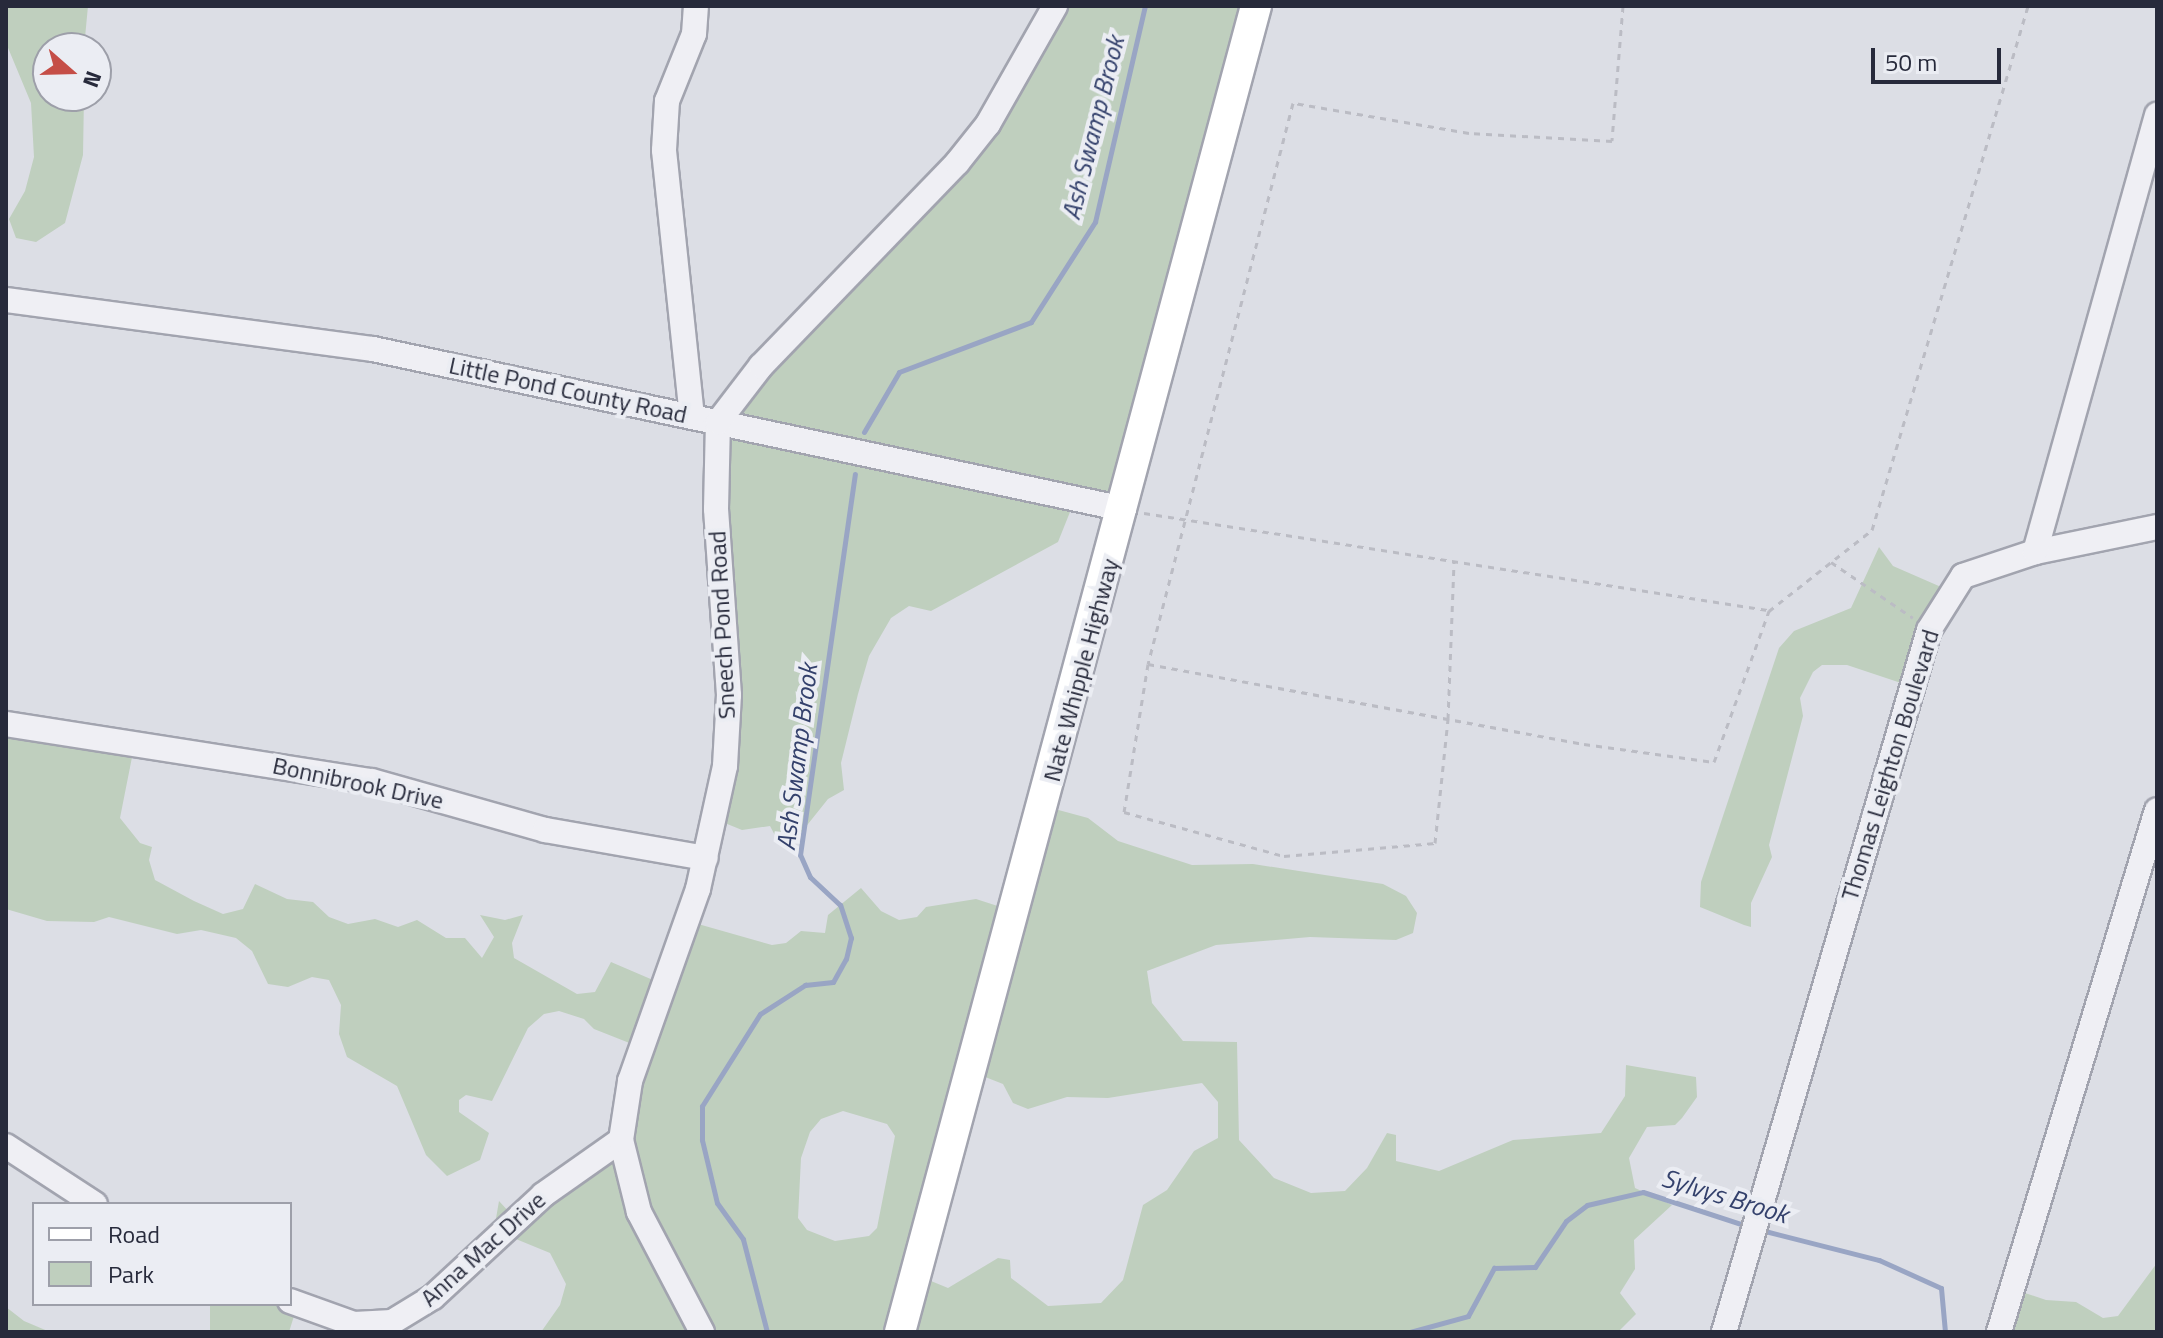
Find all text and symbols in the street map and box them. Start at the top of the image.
north arrow [32,32,112,112]
scale bar [1875,32,2005,82]
water label: Ash Swamp Brook [1055,33,1131,223]
text: 50 m [1885,44,1937,80]
text: N [74,67,111,93]
street label: Little Pond County Road [446,351,690,429]
street label: Sneech Pond Road [703,530,741,720]
street label: Nate Whipple Highway [1037,555,1125,785]
street label: Thomas Leighton Boulevard [1835,626,1945,904]
water label: Ash Swamp Brook [770,662,824,852]
street label: Bonnibrook Drive [270,751,446,815]
water label: Sylvys Brook [1658,1162,1792,1230]
street label: Anna Mac Drive [415,1186,551,1312]
legend [32,1202,292,1306]
text: Road [108,1216,160,1252]
text: Park [108,1256,154,1292]

